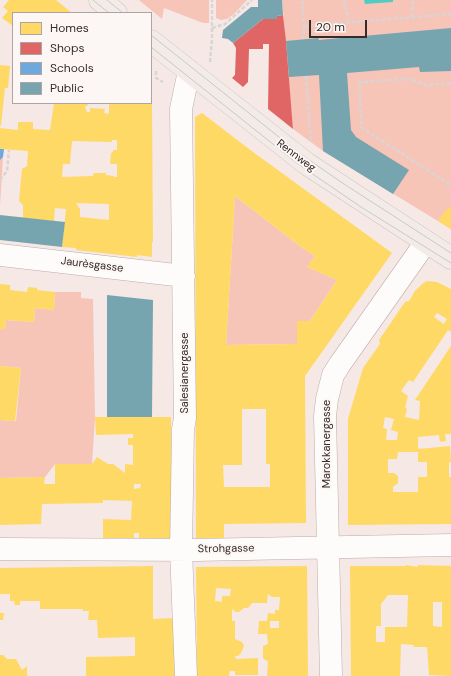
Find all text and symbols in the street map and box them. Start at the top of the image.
legend [12,12,152,104]
scale bar [311,12,369,38]
text: 20 m [316,19,345,35]
text: Homes [50,20,89,36]
text: Shops [50,40,85,56]
text: Schools [50,60,94,76]
text: Public [50,80,84,96]
street label: Rennweg [274,137,318,175]
street label: Jaurèsgasse [60,255,124,275]
street label: Salesianergasse [178,332,192,414]
street label: Marokkanergasse [320,400,334,488]
street label: Strohgasse [197,542,255,556]

